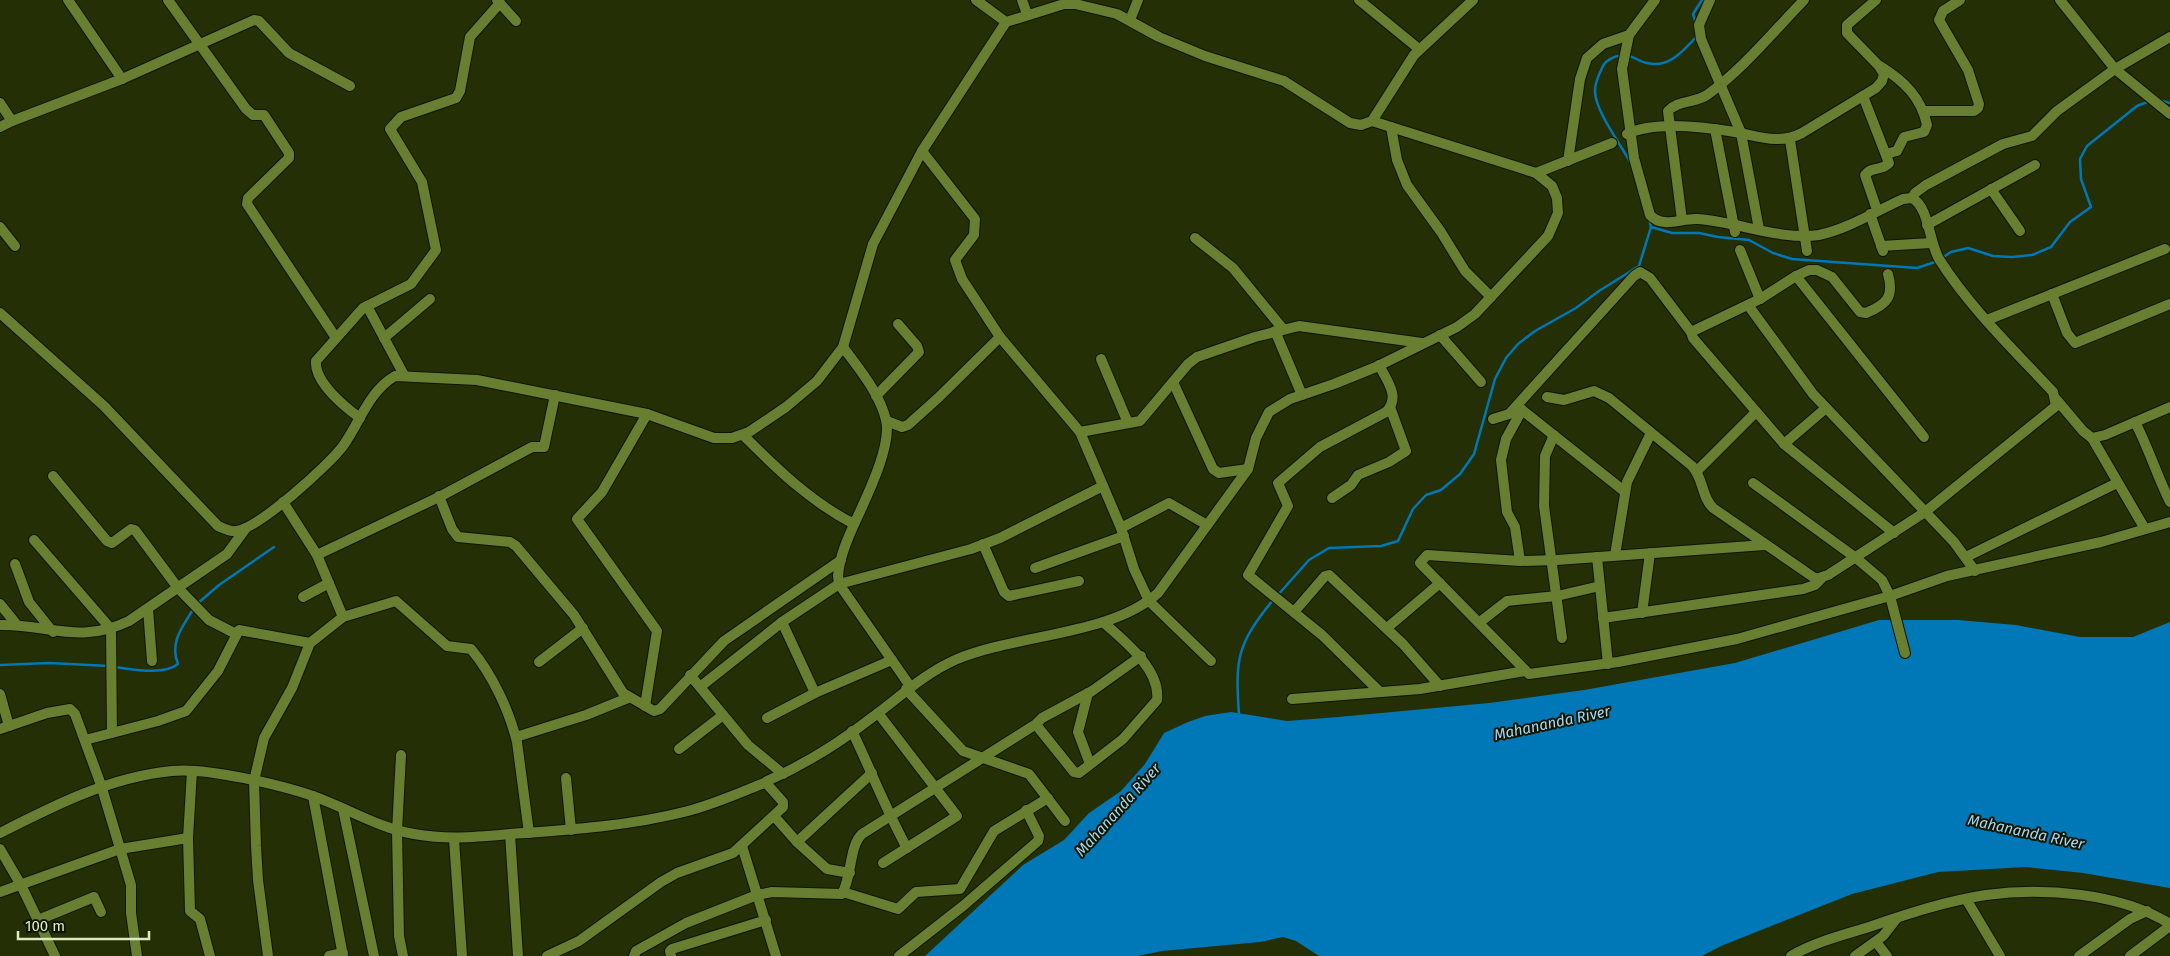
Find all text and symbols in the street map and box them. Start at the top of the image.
water label: Mahananda River [1492,702,1613,744]
water label: Mahananda River [1072,759,1165,860]
water label: Mahananda River [1966,811,2087,853]
scale bar [18,908,149,940]
text: 100 m [25,917,65,935]

